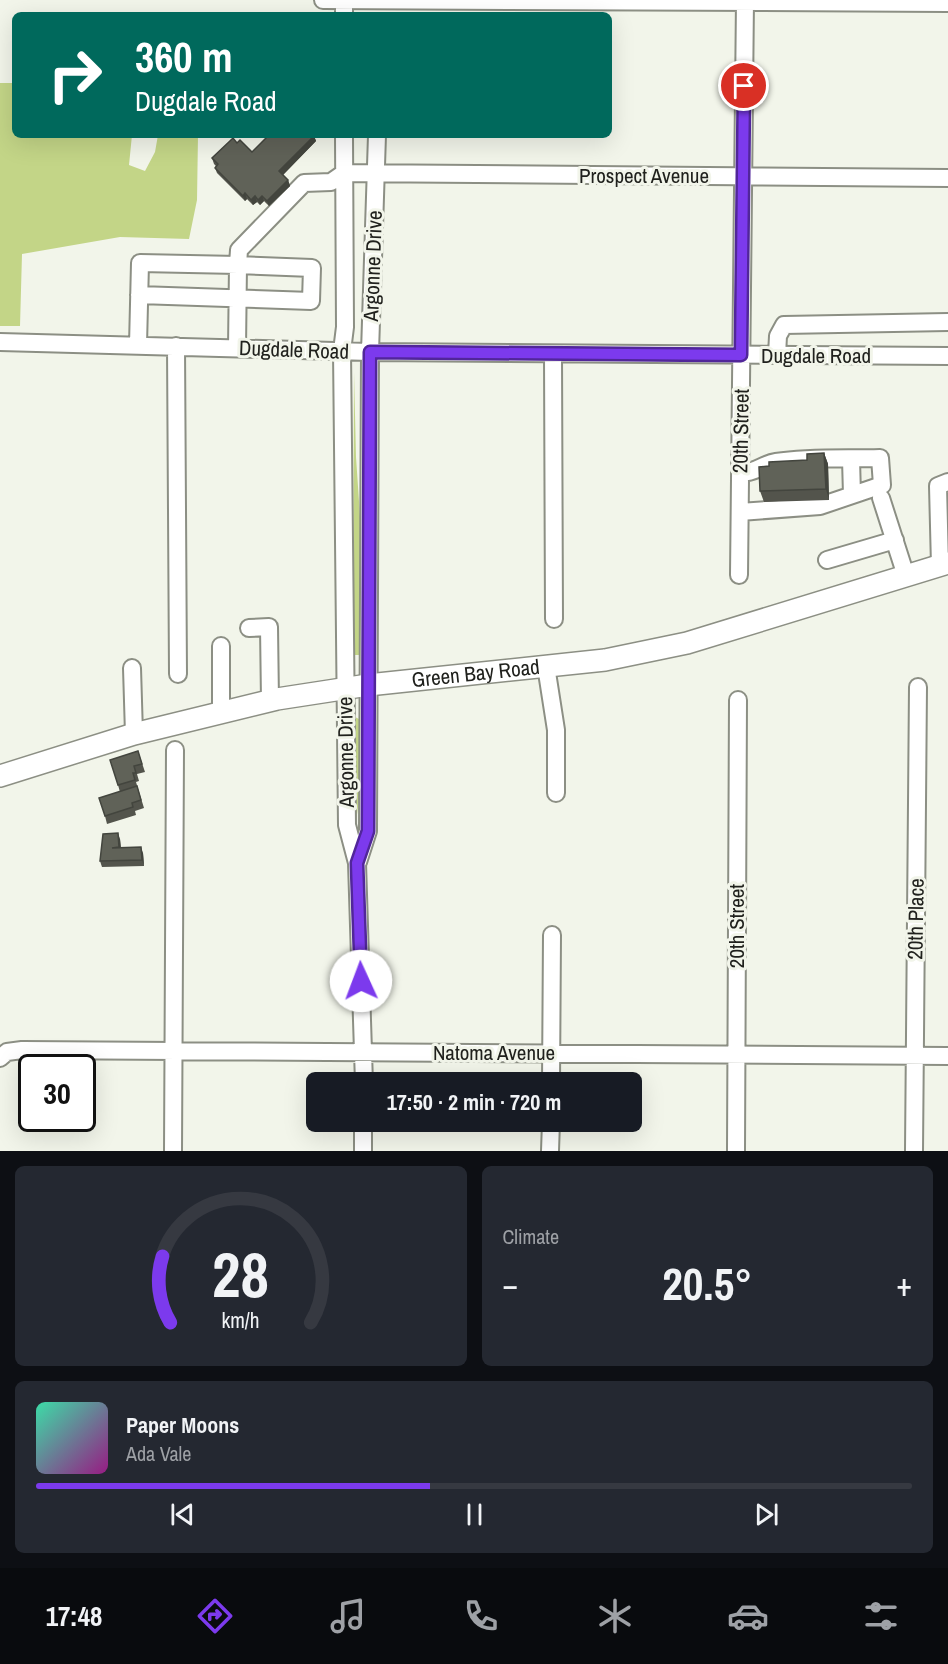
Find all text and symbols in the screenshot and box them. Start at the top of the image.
text: 360 m [135,29,233,85]
icon: right [36,36,114,114]
pin [718,60,769,111]
icon: arrive [727,69,760,102]
text: Dugdale Road [135,83,277,119]
street label: Prospect Avenue [579,161,709,190]
street label: Argonne Drive [356,210,389,323]
street label: Dugdale Road [238,333,350,366]
street label: Dugdale Road [761,341,871,370]
street label: 20th Street [725,388,756,473]
street label: Green Bay Road [410,652,541,694]
street label: Argonne Drive [330,696,361,809]
street label: 20th Place [900,878,931,960]
street label: 20th Street [722,884,751,968]
position arrow [329,949,393,1013]
street label: Natoma Avenue [433,1038,555,1067]
speed limit sign: 30 [18,1054,96,1132]
text: 17:50 · 2 min · 720 m [387,1087,561,1117]
text: Climate [503,1223,559,1250]
text: 28 [212,1232,269,1316]
text: 20.5° [662,1253,752,1314]
text: − [503,1262,518,1306]
text: + [896,1262,912,1306]
text: km/h [222,1306,260,1335]
text: Paper Moons [126,1410,239,1440]
text: Ada Vale [126,1440,191,1467]
icon: previous [166,1498,199,1531]
icon: pause [458,1498,491,1531]
icon: next [750,1498,783,1531]
icon: directions [194,1595,236,1637]
icon: music [327,1595,369,1637]
icon: phone [460,1595,502,1637]
icon: climate [594,1595,636,1637]
icon: car [727,1595,769,1637]
icon: filters [860,1595,902,1637]
text: 17:48 [46,1598,102,1634]

